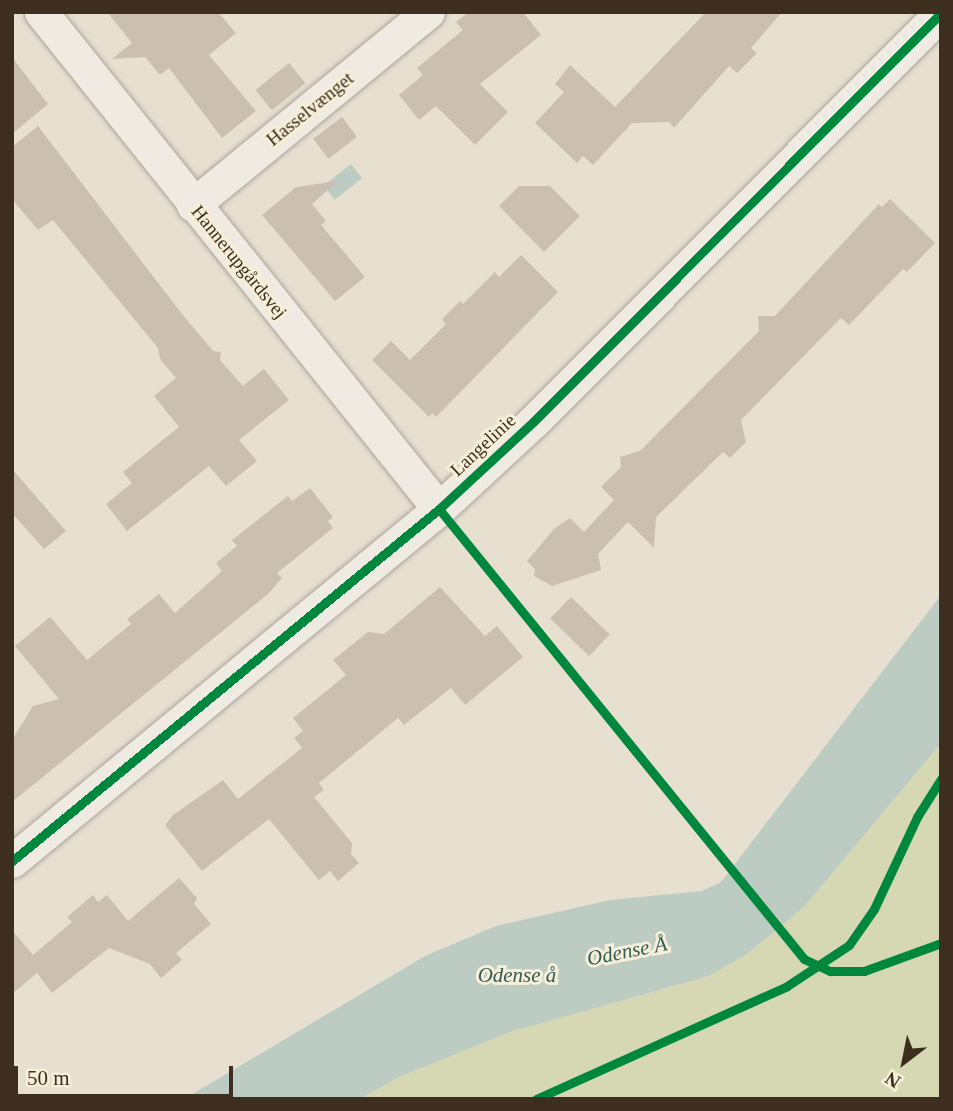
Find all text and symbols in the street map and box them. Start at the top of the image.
street label: Hasselvænget [262,67,358,151]
street label: Hannerupgårdsvej [186,201,292,323]
street label: Langelinie [446,409,520,481]
water label: Odense Å [585,931,669,971]
water label: Odense å [478,962,556,988]
north arrow [869,1027,939,1097]
scale bar [18,1052,236,1096]
text: 50 m [27,1066,70,1090]
text: N [881,1068,904,1093]

